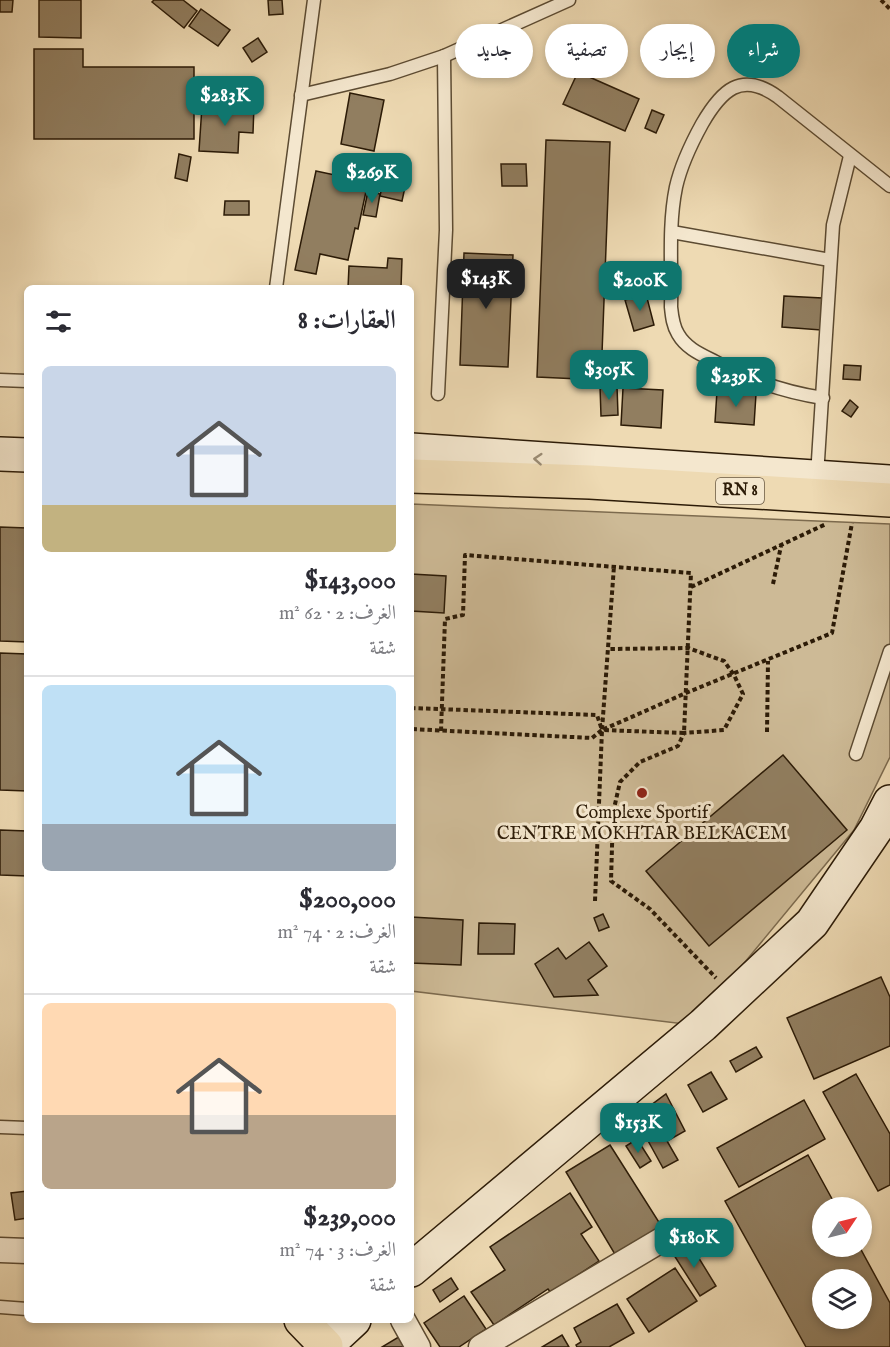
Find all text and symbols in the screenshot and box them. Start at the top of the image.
chip: جديد [455,24,533,78]
chip: تصفية [545,24,628,78]
chip: إيجار [640,24,715,78]
chip: شراء [727,24,800,78]
pin: $283K [183,76,267,127]
text: $283K [200,83,250,108]
pin: $269K [330,153,414,204]
text: $269K [346,160,398,185]
pin: $143K [444,259,528,310]
pin: $200K [598,261,682,312]
text: $143K [461,266,511,291]
text: $200K [613,268,667,293]
text: العقارات: 8 [298,304,396,337]
icon: filters [42,305,75,338]
pin: $305K [567,350,651,401]
text: $305K [584,357,634,382]
pin: $239K [694,357,778,408]
text: $239K [710,364,762,389]
icon: home [165,405,273,513]
one-way arrow [534,453,543,466]
road number: RN 8 [716,478,764,504]
text: $143,000 [304,564,396,597]
text: الغرف: 2 · 62 m² [279,601,396,626]
text: شقة [370,636,396,661]
icon: home [165,724,273,832]
marker: Complexe Sportif CENTRE MOKHTAR BELKACEM [635,786,649,800]
place label: Complexe Sportif CENTRE MOKHTAR BELKACEM [497,802,787,846]
text: $200,000 [299,883,396,916]
text: الغرف: 2 · 74 m² [278,920,396,945]
text: شقة [370,955,396,980]
icon: home [165,1042,273,1150]
pin: $153K [596,1103,680,1154]
text: $153K [614,1110,662,1135]
north arrow [812,1197,872,1257]
map controls [812,1197,872,1329]
text: $239,000 [303,1201,396,1234]
pin: $180K [652,1218,736,1269]
text: $180K [669,1225,719,1250]
text: الغرف: 3 · 74 m² [280,1238,396,1263]
button: layers [812,1269,872,1329]
text: شقة [370,1273,396,1298]

